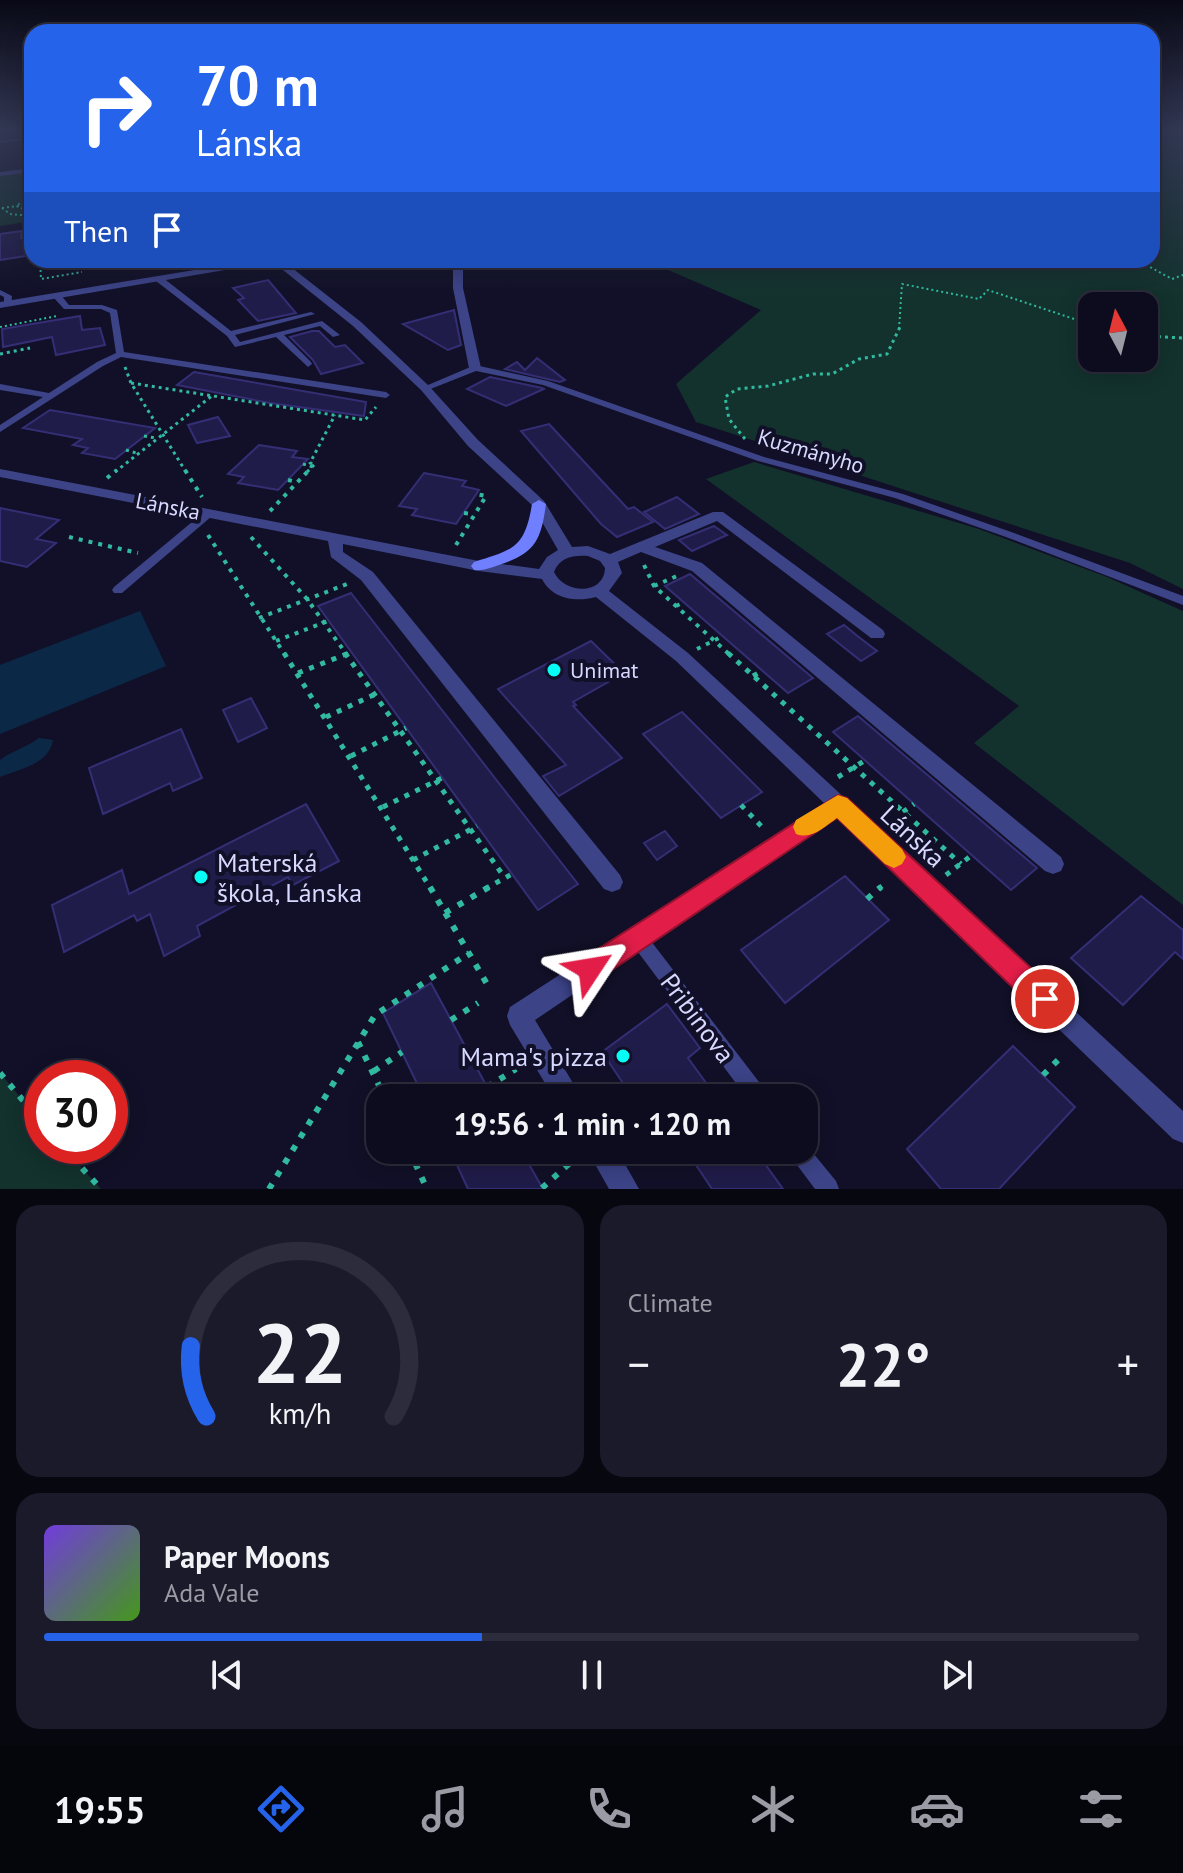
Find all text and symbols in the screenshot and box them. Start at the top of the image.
text: 70 m [196,49,319,121]
icon: right [64,56,168,160]
text: Lánska [196,119,302,166]
icon: arrive [145,208,189,252]
text: Then [64,211,129,250]
north arrow [1078,292,1158,372]
map controls [1078,292,1158,372]
street label: Kuzmányho [755,422,867,480]
street label: Lánska [133,486,203,526]
place label: Unimat [570,656,639,684]
marker: Unimat [545,661,563,679]
street label: Lánska [874,798,952,874]
place label: Materská škola, Lánska [217,846,362,909]
marker: Materská škola, Lánska [192,868,210,886]
position arrow [548,927,632,1011]
pin [1011,965,1079,1033]
street label: Pribinova [654,967,742,1069]
icon: arrive [1023,977,1067,1021]
place label: Mama's pizza [461,1040,607,1073]
marker: Mama's pizza [614,1047,632,1065]
speed limit sign: 30 [24,1060,128,1164]
text: 19:56 · 1 min · 120 m [453,1104,731,1143]
text: Climate [628,1286,713,1319]
text: 22 [253,1298,347,1406]
text: 22° [836,1325,930,1403]
text: − [628,1335,650,1392]
text: + [1117,1335,1139,1392]
text: km/h [268,1395,331,1432]
text: Paper Moons [164,1537,330,1576]
text: Ada Vale [164,1576,259,1609]
icon: previous [205,1653,249,1697]
icon: pause [570,1653,614,1697]
icon: next [935,1653,979,1697]
icon: directions [253,1781,309,1837]
icon: music [417,1781,473,1837]
icon: phone [581,1781,637,1837]
icon: climate [745,1781,801,1837]
icon: car [909,1781,965,1837]
icon: filters [1073,1781,1129,1837]
text: 19:55 [54,1786,145,1833]

